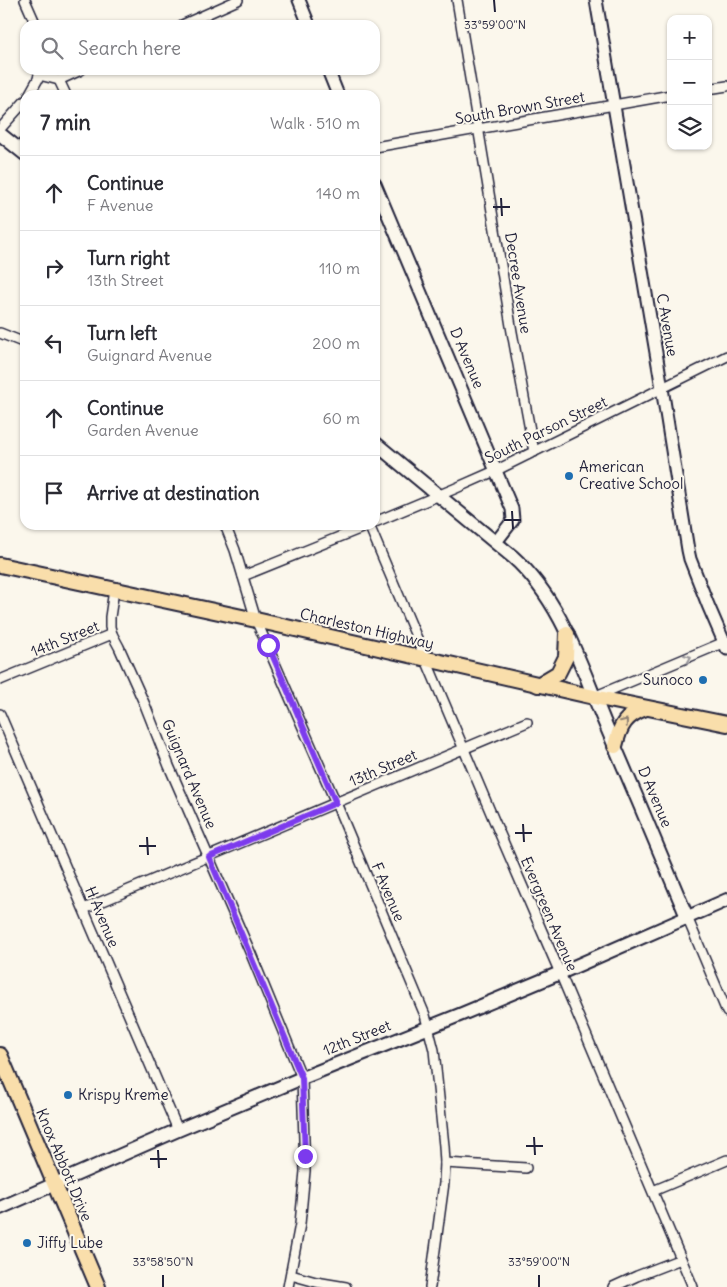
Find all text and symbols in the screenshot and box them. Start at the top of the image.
map controls [667,15,712,150]
button: + [667,15,712,60]
text: 33°59'00"N [464,17,526,32]
search box [20,20,380,75]
icon: search [38,34,66,62]
text: Search here [78,36,181,60]
button: − [667,60,712,105]
street label: South Brown Street [454,87,586,128]
button: layers [667,105,712,150]
text: 7 min [40,109,91,136]
text: Walk · 510 m [270,113,360,133]
text: Continue [87,171,164,195]
icon: ahead [40,179,68,207]
text: 140 m [316,183,360,203]
text: F Avenue [87,195,154,215]
street label: Decree Avenue [501,231,536,335]
text: Turn right [87,246,170,270]
icon: right [40,254,68,282]
text: 110 m [319,258,360,278]
text: 13th Street [87,270,164,290]
street label: C Avenue [653,292,682,358]
text: Turn left [87,321,157,345]
street label: D Avenue [446,324,489,391]
icon: left [40,329,68,357]
text: 200 m [312,333,360,353]
text: Guignard Avenue [87,345,212,365]
street label: South Parson Street [482,392,610,467]
text: Continue [87,396,164,420]
icon: ahead [40,404,68,432]
text: 60 m [322,408,360,428]
text: Garden Avenue [87,420,199,440]
place label: American Creative School [579,457,683,493]
marker: American Creative School [563,470,575,482]
icon: arrive [40,479,68,507]
text: Arrive at destination [87,481,260,505]
street label: Charleston Highway [298,604,436,653]
street label: 14th Street [28,616,102,661]
route start [257,634,280,657]
one-way arrow [683,654,691,664]
place label: Sunoco [643,670,693,689]
marker: Sunoco [697,674,709,686]
street label: Guignard Avenue [158,716,221,831]
one-way arrow [620,719,629,728]
street label: 13th Street [346,745,420,790]
street label: D Avenue [634,763,677,830]
street label: Evergreen Avenue [517,854,582,974]
street label: F Avenue [368,859,409,924]
street label: H Avenue [81,883,124,950]
street label: 12th Street [320,1015,394,1060]
place label: Krispy Kreme [78,1085,168,1104]
marker: Krispy Kreme [62,1089,74,1101]
street label: Knox Abbott Drive [32,1106,97,1224]
route end [294,1145,317,1168]
place label: Jiffy Lube [37,1233,103,1252]
marker: Jiffy Lube [21,1237,33,1249]
text: 33°58'50"N [133,1254,193,1269]
text: 33°59'00"N [508,1254,570,1269]

